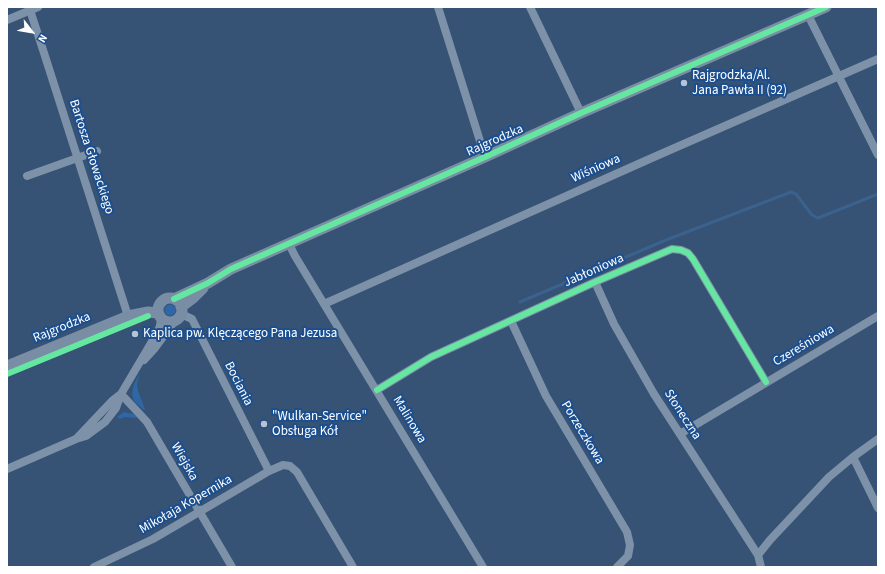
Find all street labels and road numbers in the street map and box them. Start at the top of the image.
street label: Bartosza Głowackiego [65,98,117,216]
street label: Rajgrodzka [464,122,526,160]
street label: Wiśniowa [569,151,623,187]
street label: Jabłoniowa [562,251,626,291]
street label: Rajgrodzka [31,309,93,347]
street label: Czereśniowa [771,322,837,370]
street label: Bociania [220,359,256,409]
street label: Słoneczna [660,387,704,443]
street label: Malinowa [389,394,429,446]
street label: Porzeczkowa [557,399,607,467]
street label: Wiejska [167,440,201,484]
street label: Mikołaja Kopernika [137,472,235,538]

